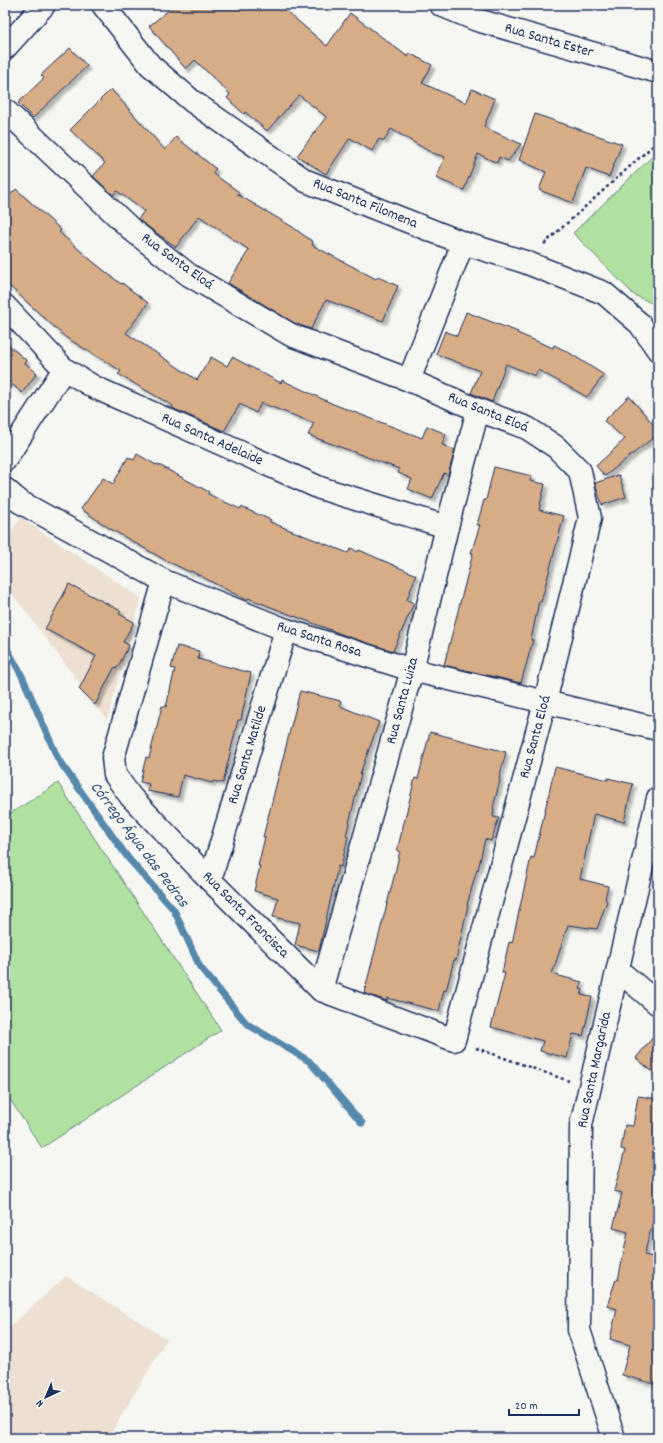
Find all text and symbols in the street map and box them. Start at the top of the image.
street label: Rua Santa Ester [502,18,596,64]
street label: Rua Santa Filomena [309,173,422,235]
street label: Rua Santa Eloá [136,228,218,296]
street label: Rua Santa Eloá [444,387,532,439]
street label: Rua Santa Adelaide [157,408,267,473]
street label: Rua Santa Rosa [274,616,365,664]
street label: Rua Santa Luiza [381,654,425,747]
street label: Rua Santa Eloá [514,692,558,781]
street label: Rua Santa Matilde [223,703,274,807]
water label: Córrego Água das Pedras [84,777,195,914]
street label: Rua Santa Francisca [196,866,294,964]
street label: Rua Santa Margarida [572,1009,618,1130]
north arrow [26,1377,66,1417]
scale bar [509,1391,579,1417]
text: N [33,1395,48,1410]
text: 20 m [515,1398,538,1415]

